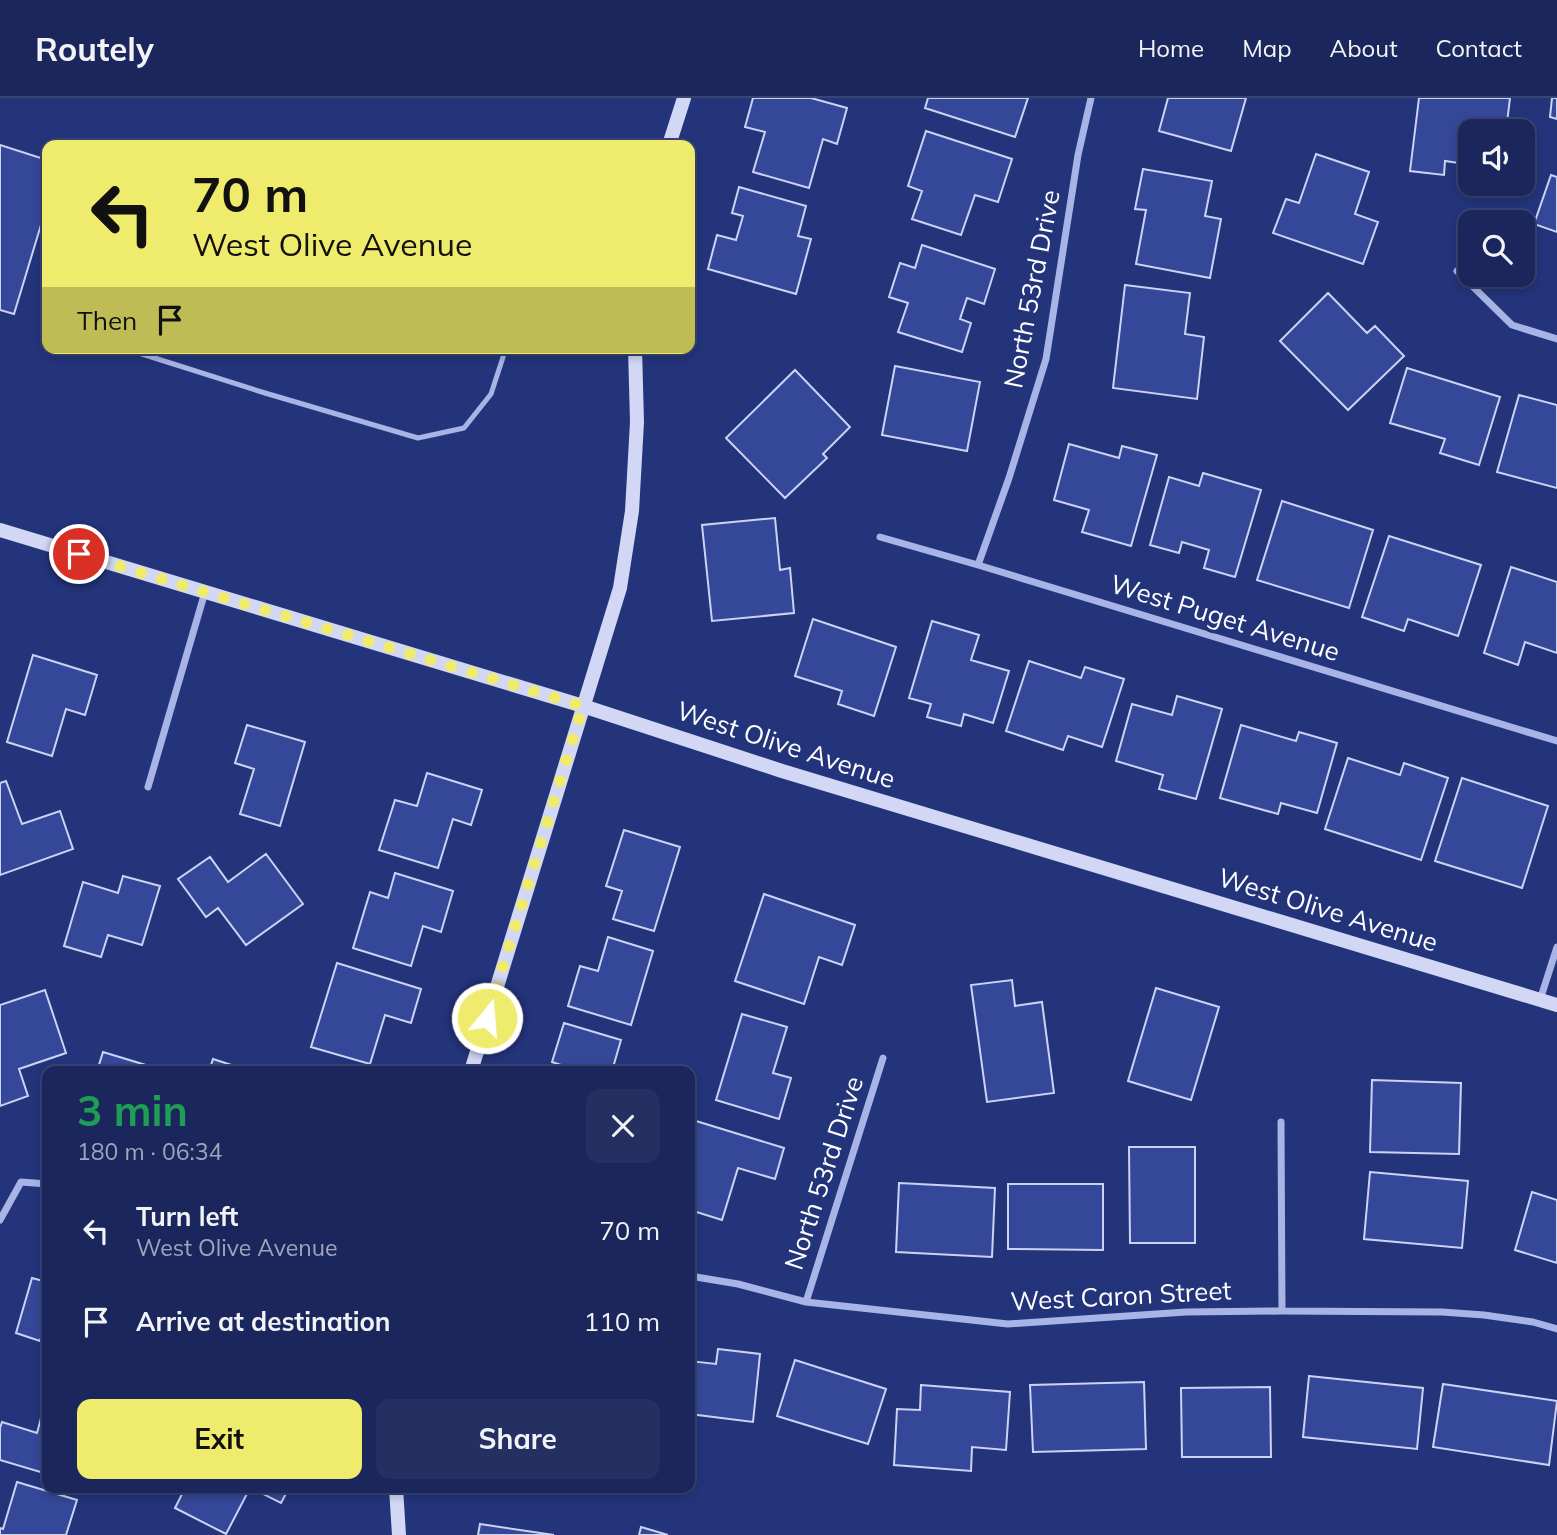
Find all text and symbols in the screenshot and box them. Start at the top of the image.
text: Routely [35,28,154,69]
text: Home [1138,33,1204,63]
text: Map [1242,33,1292,63]
text: About [1330,33,1398,63]
text: Contact [1436,33,1522,63]
map controls [1458,119,1535,287]
button: sound [1458,119,1535,196]
text: 70 m [192,163,308,224]
icon: left [77,168,168,259]
street label: North 53rd Drive [996,187,1067,391]
button: search [1458,210,1535,287]
text: West Olive Avenue [192,224,472,264]
icon: arrive [151,301,189,339]
text: Then [77,304,137,337]
pin [49,524,109,584]
icon: arrive [60,535,98,573]
street label: West Puget Avenue [1106,567,1344,668]
street label: West Olive Avenue [673,694,900,795]
street label: West Olive Avenue [1214,860,1442,959]
position arrow [450,981,524,1055]
street label: North 53rd Drive [777,1072,870,1274]
text: 3 min [77,1084,188,1137]
button: close [586,1089,660,1163]
text: 180 m · 06:34 [77,1137,222,1166]
text: Turn left [136,1200,238,1233]
icon: left [77,1212,115,1250]
text: 70 m [599,1214,660,1247]
text: West Olive Avenue [136,1233,337,1262]
street label: West Caron Street [1010,1273,1232,1318]
icon: arrive [77,1303,115,1341]
text: Arrive at destination [136,1305,391,1338]
text: 110 m [584,1305,660,1338]
button: Exit [77,1399,362,1479]
button: Share [376,1399,660,1479]

